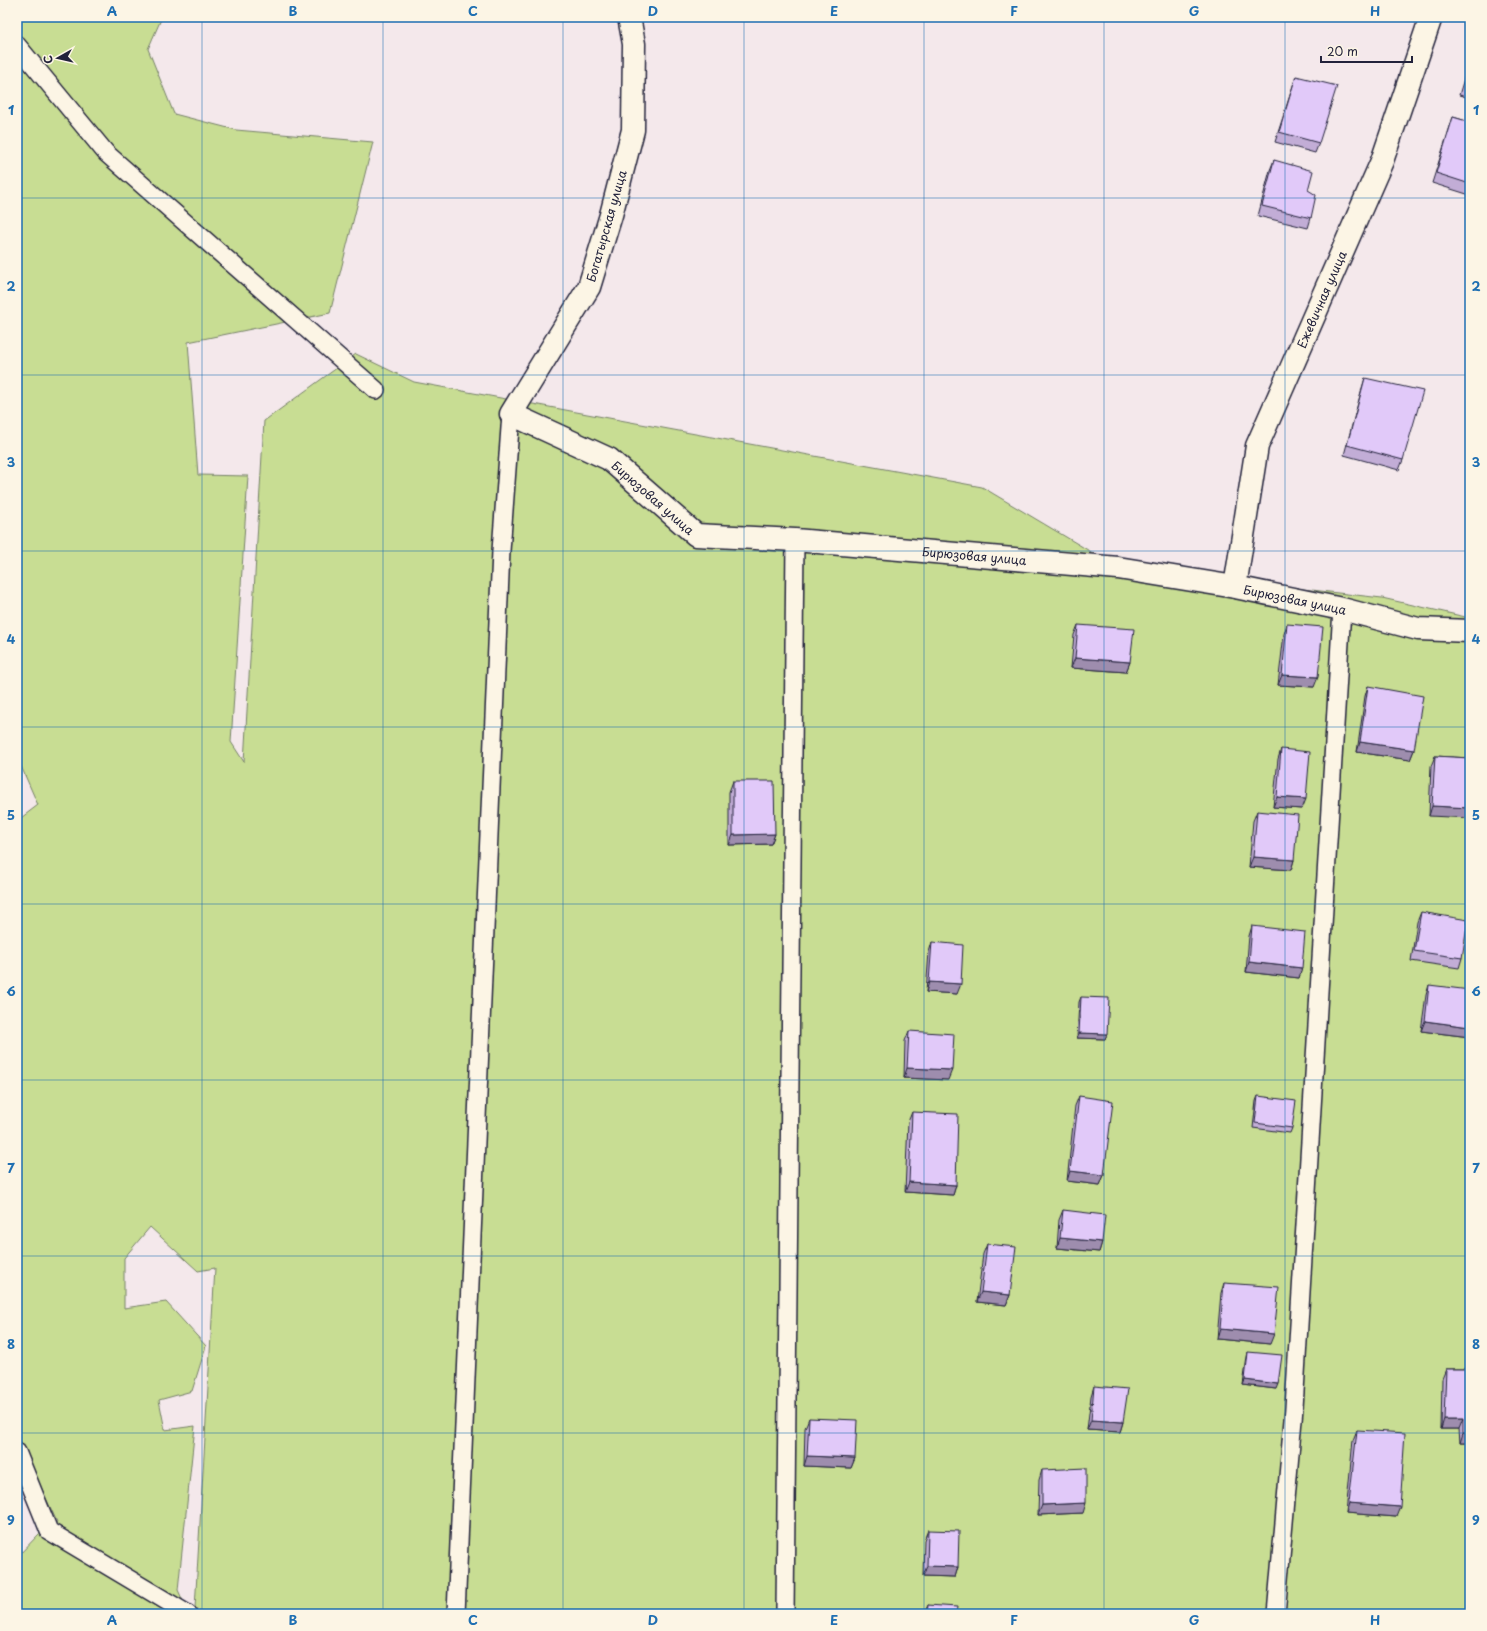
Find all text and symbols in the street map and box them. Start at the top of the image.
text: A [107,1,117,20]
text: B [289,1,298,20]
text: C [468,1,478,20]
text: D [648,1,658,20]
text: E [830,1,838,20]
text: F [1010,1,1018,20]
text: G [1189,1,1199,20]
text: H [1370,1,1380,20]
north arrow [38,38,78,78]
scale bar [1321,38,1412,64]
text: 20 m [1327,42,1358,60]
text: С [39,54,57,65]
text: 1 [8,100,14,119]
text: 1 [1473,100,1479,119]
street label: Богатырская улица [581,167,631,284]
street label: Ежевичная улица [1292,247,1351,351]
text: 2 [6,276,16,295]
text: 2 [1471,276,1481,295]
text: 3 [7,452,16,471]
text: 3 [1472,452,1481,471]
street label: Бирюзовая улица [608,456,699,539]
street label: Бирюзовая улица [921,542,1028,569]
street label: Бирюзовая улица [1242,580,1349,619]
text: 4 [7,629,16,648]
text: 4 [1472,629,1481,648]
text: 5 [7,805,15,824]
text: 5 [1472,805,1480,824]
text: 6 [6,981,16,1000]
text: 6 [1471,981,1481,1000]
text: 7 [7,1158,15,1177]
text: 7 [1472,1158,1480,1177]
text: 8 [7,1334,15,1353]
text: 8 [1472,1334,1480,1353]
text: 9 [7,1510,15,1529]
text: 9 [1472,1510,1480,1529]
text: A [107,1610,117,1629]
text: B [289,1610,298,1629]
text: C [468,1610,478,1629]
text: D [648,1610,658,1629]
text: E [830,1610,838,1629]
text: F [1010,1610,1018,1629]
text: G [1189,1610,1199,1629]
text: H [1370,1610,1380,1629]

